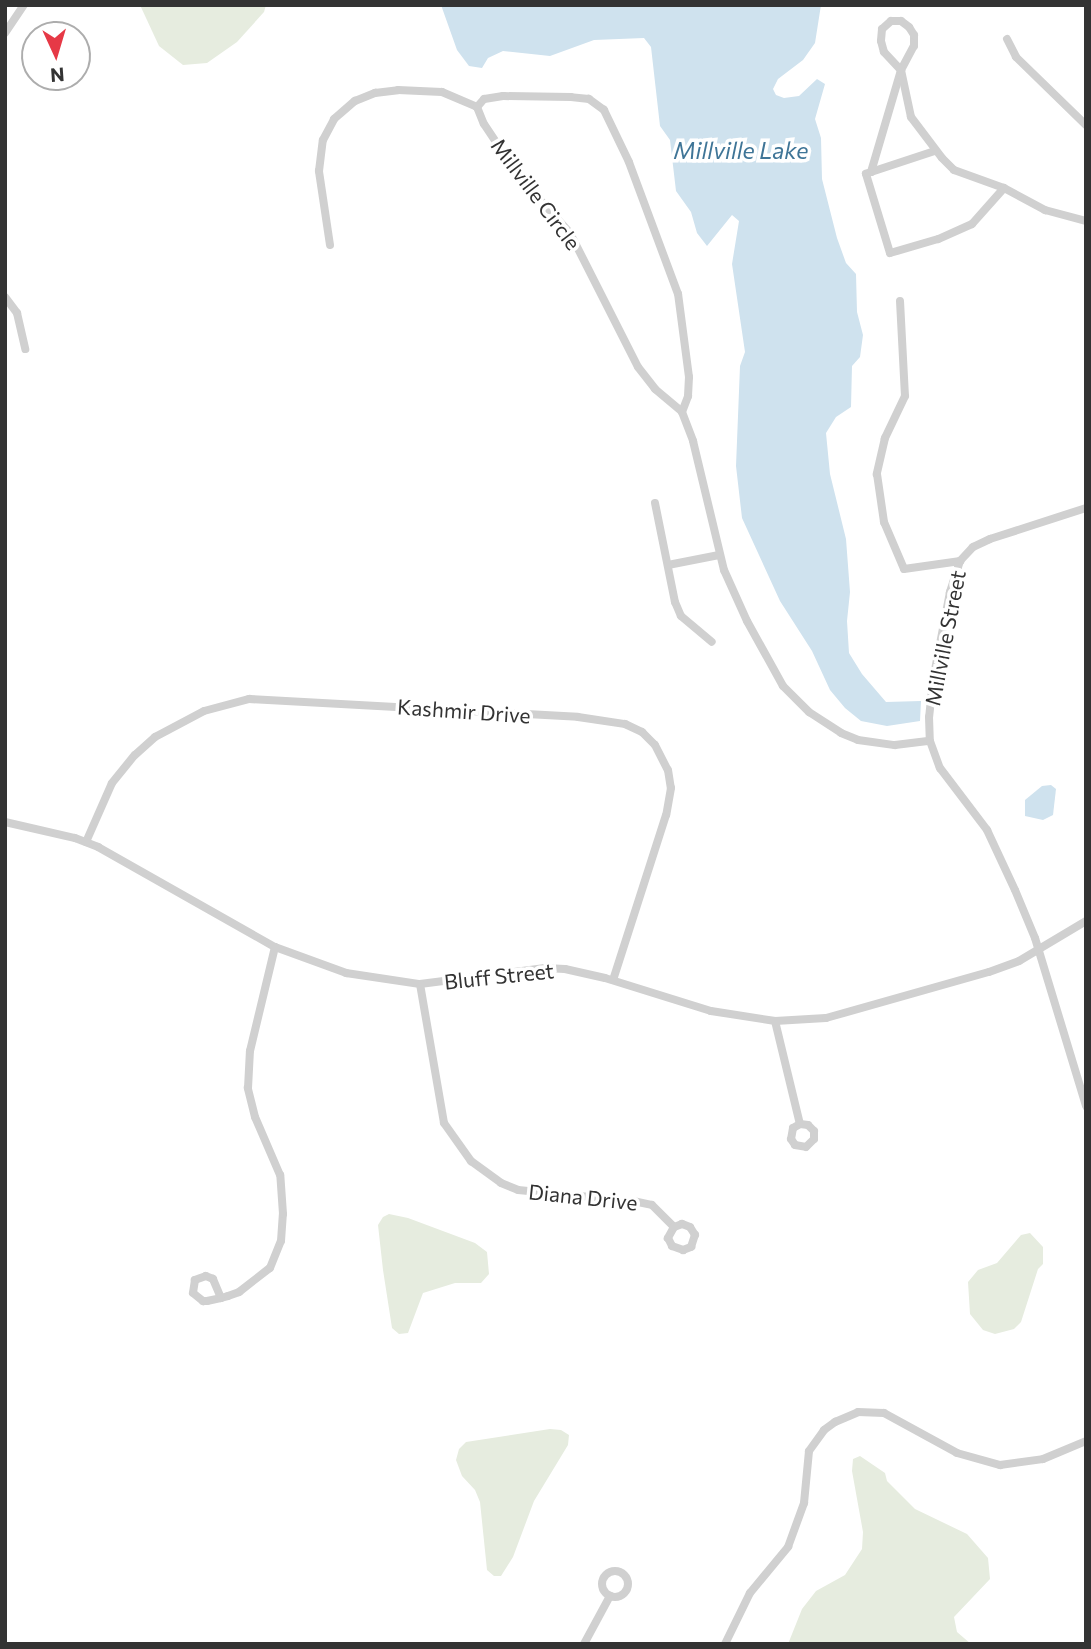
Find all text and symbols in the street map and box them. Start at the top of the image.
north arrow [21,21,91,91]
text: N [49,63,65,87]
street label: Millville Circle [486,133,586,255]
water label: Millville Lake [674,136,808,164]
street label: Millville Street [920,568,970,708]
street label: Kashmir Drive [397,694,531,728]
street label: Bluff Street [443,958,555,994]
street label: Diana Drive [527,1179,639,1215]

